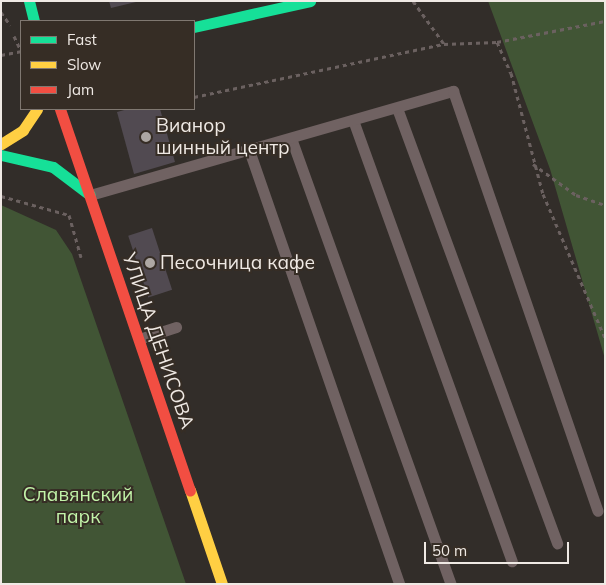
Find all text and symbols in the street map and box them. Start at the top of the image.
legend [20,20,195,110]
text: Fast [67,30,97,49]
text: Slow [67,55,101,74]
text: Jam [67,80,94,99]
place label: Вианор шинный центр [156,115,290,159]
marker: Вианор шинный центр [140,131,152,143]
street label: УЛИЦА ДЕНИСОВА [117,250,199,432]
place label: Песочница кафе [160,252,315,274]
marker: Песочница кафе [144,257,156,269]
park label: Славянский парк [23,484,133,528]
scale bar [426,532,571,564]
text: 50 m [432,541,467,560]

